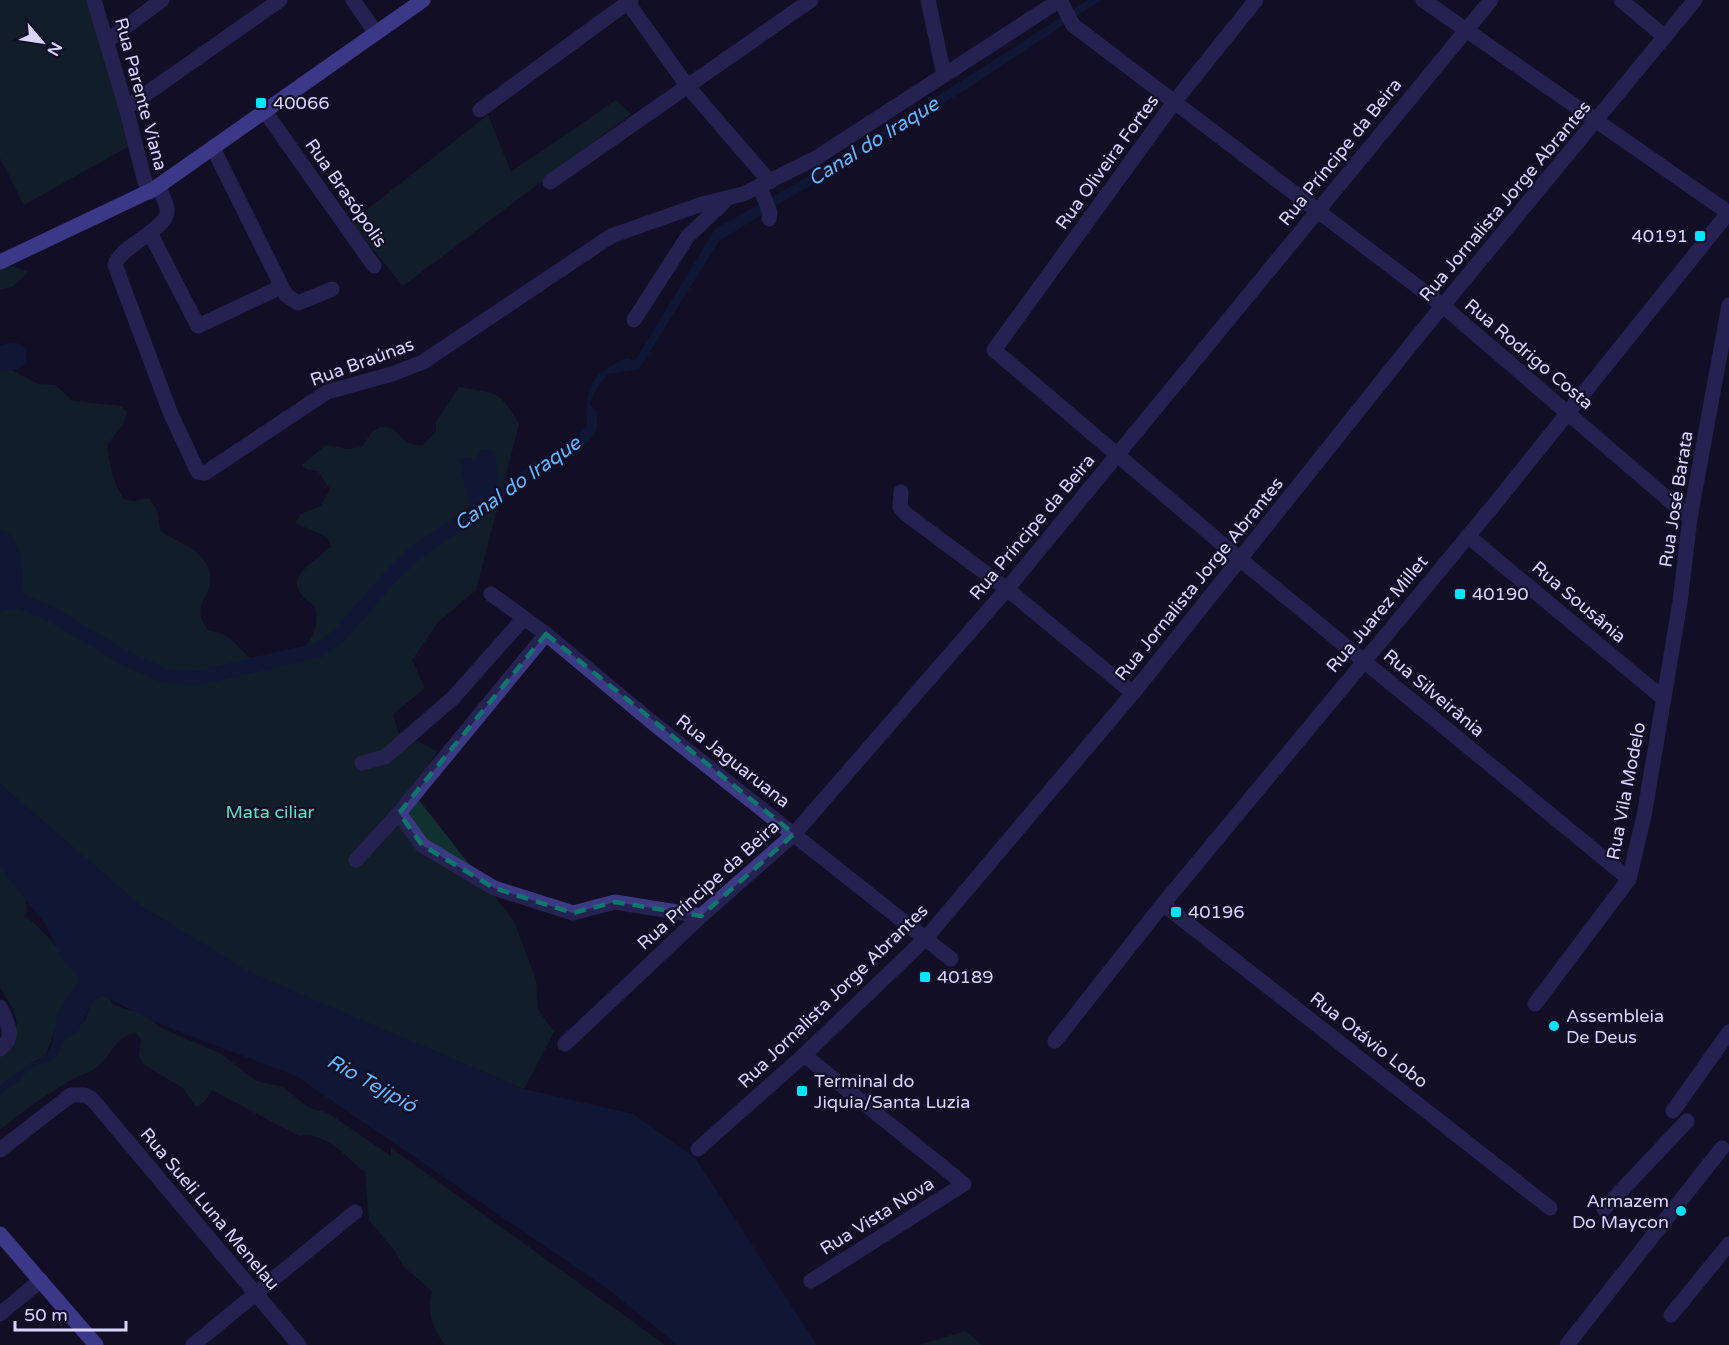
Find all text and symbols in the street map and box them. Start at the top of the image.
north arrow [12,12,72,72]
street label: Rua Parente Viana [110,15,172,173]
text: N [42,38,66,59]
street label: Rua Príncipe da Beira [1274,74,1406,230]
street label: Rua Oliveira Fortes [1051,90,1163,234]
water label: Canal do Iraque [804,91,945,192]
place label: 40066 [273,92,330,114]
marker: 40066 [254,96,268,110]
street label: Rua Jornalista Jorge Abrantes [1415,96,1595,306]
street label: Rua Brasópolis [300,135,392,251]
place label: 40191 [1631,225,1688,247]
marker: 40191 [1693,229,1707,243]
street label: Rua Rodrigo Costa [1460,294,1598,414]
street label: Rua Braúnas [307,333,417,391]
street label: Rua José Barata [1654,429,1698,569]
water label: Canal do Iraque [450,430,587,536]
street label: Rua Príncipe da Beira [965,450,1099,604]
street label: Rua Jornalista Jorge Abrantes [1110,473,1288,685]
street label: Rua Juarez Millet [1322,551,1432,677]
street label: Rua Sousânia [1528,556,1630,648]
place label: 40190 [1472,583,1529,605]
marker: 40190 [1453,587,1467,601]
street label: Rua Silveirânia [1379,644,1489,742]
street label: Rua Jaguaruana [672,710,794,812]
street label: Rua Vila Modelo [1602,720,1650,862]
park label: Mata ciliar [225,801,315,823]
street label: Rua Príncipe da Beira [632,815,784,955]
street label: Rua Jornalista Jorge Abrantes [734,899,932,1093]
place label: 40196 [1188,901,1245,923]
marker: 40196 [1169,905,1183,919]
place label: 40189 [937,966,994,988]
marker: 40189 [918,970,932,984]
street label: Rua Otávio Lobo [1306,987,1432,1093]
place label: Assembleia De Deus [1566,1005,1664,1048]
marker: Assembleia De Deus [1547,1019,1561,1033]
water label: Rio Tejipió [323,1049,421,1119]
place label: Terminal do Jiquia/Santa Luzia [814,1070,970,1113]
marker: Terminal do Jiquia/Santa Luzia [795,1084,809,1098]
street label: Rua Sueli Luna Menelau [136,1123,284,1295]
street label: Rua Vista Nova [816,1172,938,1260]
place label: Armazem Do Maycon [1572,1190,1669,1233]
marker: Armazem Do Maycon [1674,1204,1688,1218]
scale bar [15,1294,126,1332]
text: 50 m [24,1304,68,1326]

